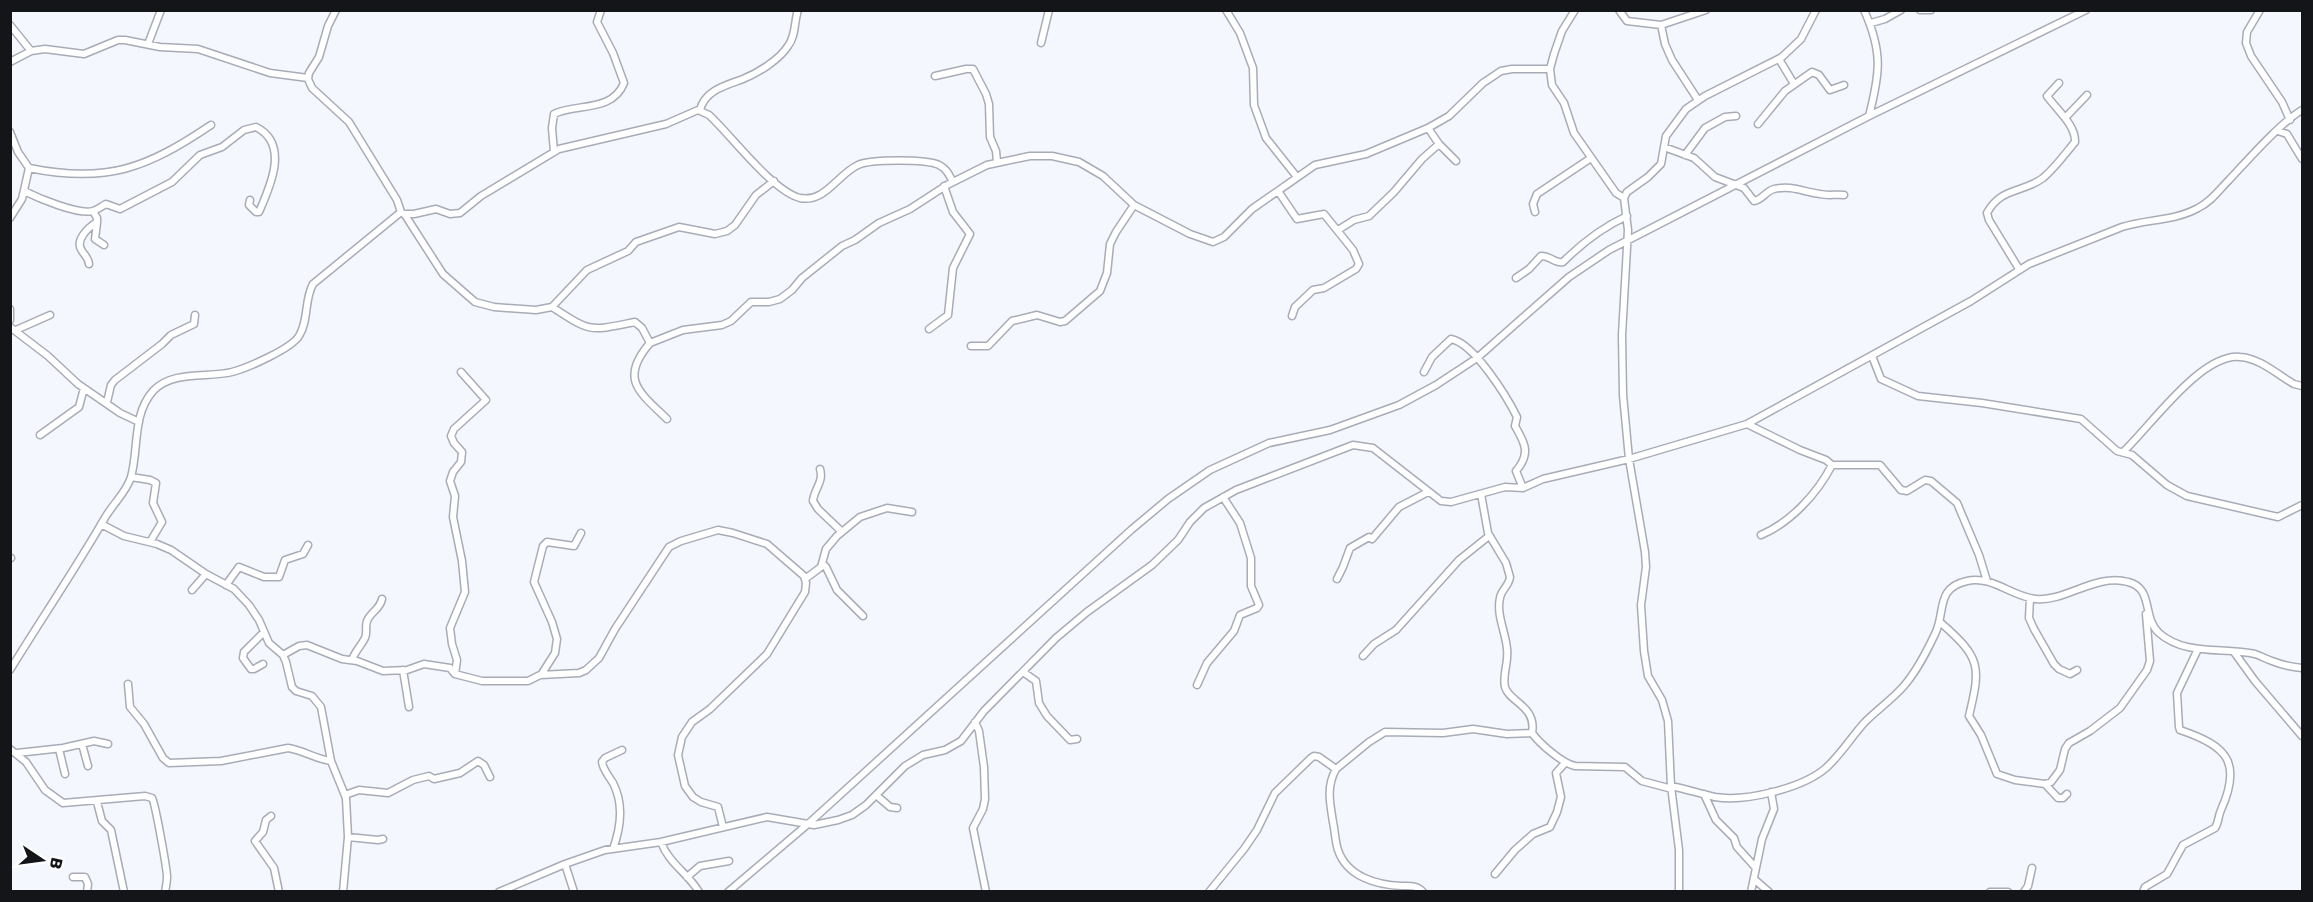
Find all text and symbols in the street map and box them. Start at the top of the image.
north arrow [12,830,72,890]
text: B [46,856,67,871]

